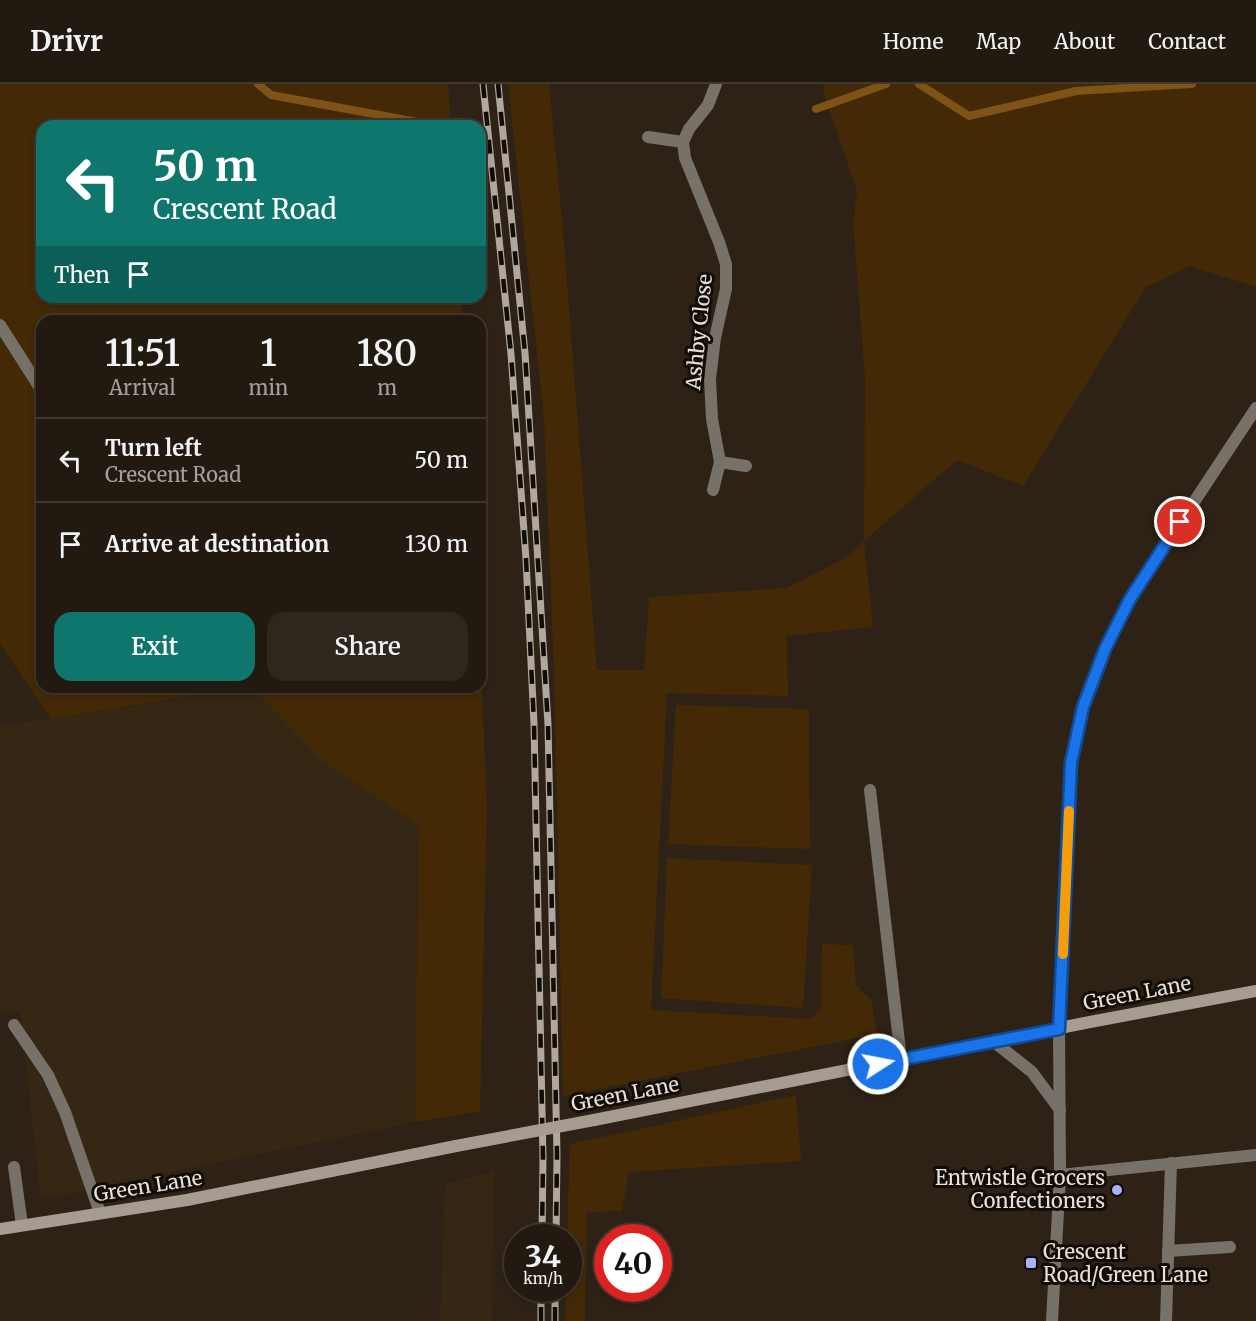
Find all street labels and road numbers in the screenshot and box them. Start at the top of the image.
street label: Ashby Close [680,273,717,392]
street label: Green Lane [1081,970,1193,1015]
street label: Green Lane [569,1071,681,1116]
street label: Green Lane [92,1165,204,1206]

